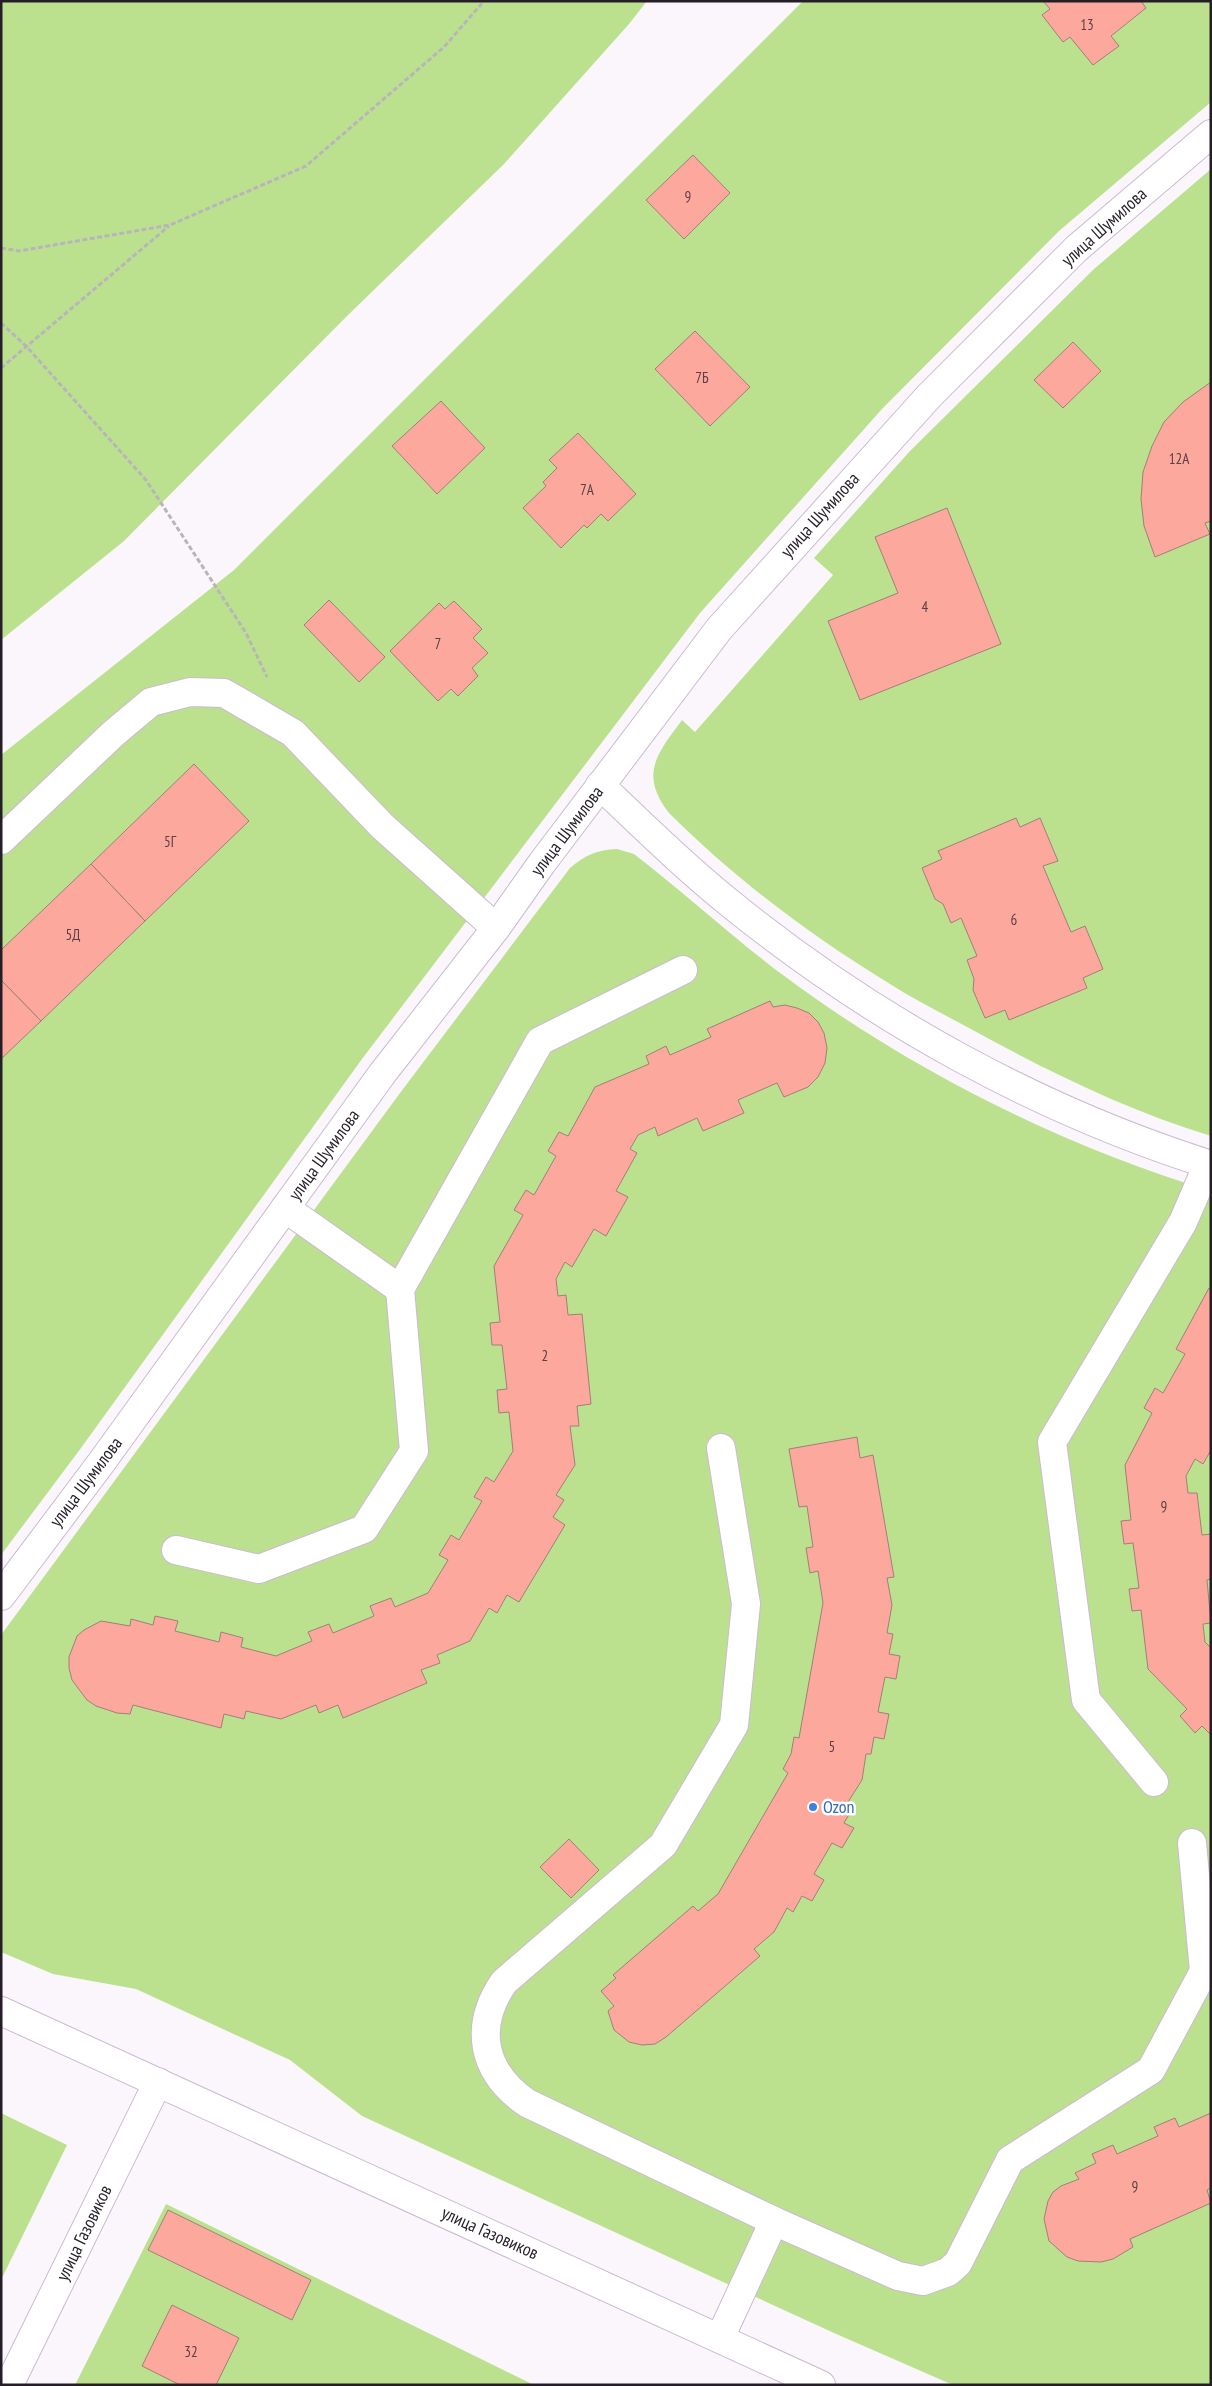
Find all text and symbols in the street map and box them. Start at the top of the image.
house number: 13 [1080,15,1094,34]
street label: улица Шумилова [1056,182,1151,271]
house number: 9 [685,187,691,206]
house number: 7Б [695,368,709,387]
house number: 12А [1169,449,1190,468]
street label: улица Шумилова [775,467,864,562]
house number: 7А [580,480,595,499]
house number: 4 [922,597,929,616]
house number: 7 [435,634,441,653]
street label: улица Шумилова [525,781,608,880]
house number: 5Г [164,832,177,851]
house number: 6 [1011,910,1018,929]
house number: 5Д [66,925,80,944]
street label: улица Шумилова [283,1105,364,1205]
house number: 2 [542,1346,548,1365]
street label: улица Шумилова [44,1432,127,1531]
house number: 9 [1161,1497,1167,1516]
house number: 5 [829,1737,835,1756]
place label: Ozon [823,1795,855,1818]
marker: Ozon [807,1801,819,1813]
house number: 9 [1132,2177,1138,2196]
street label: улица Газовиков [50,2181,117,2284]
street label: улица Газовиков [438,2201,542,2264]
house number: 32 [184,2342,198,2361]

